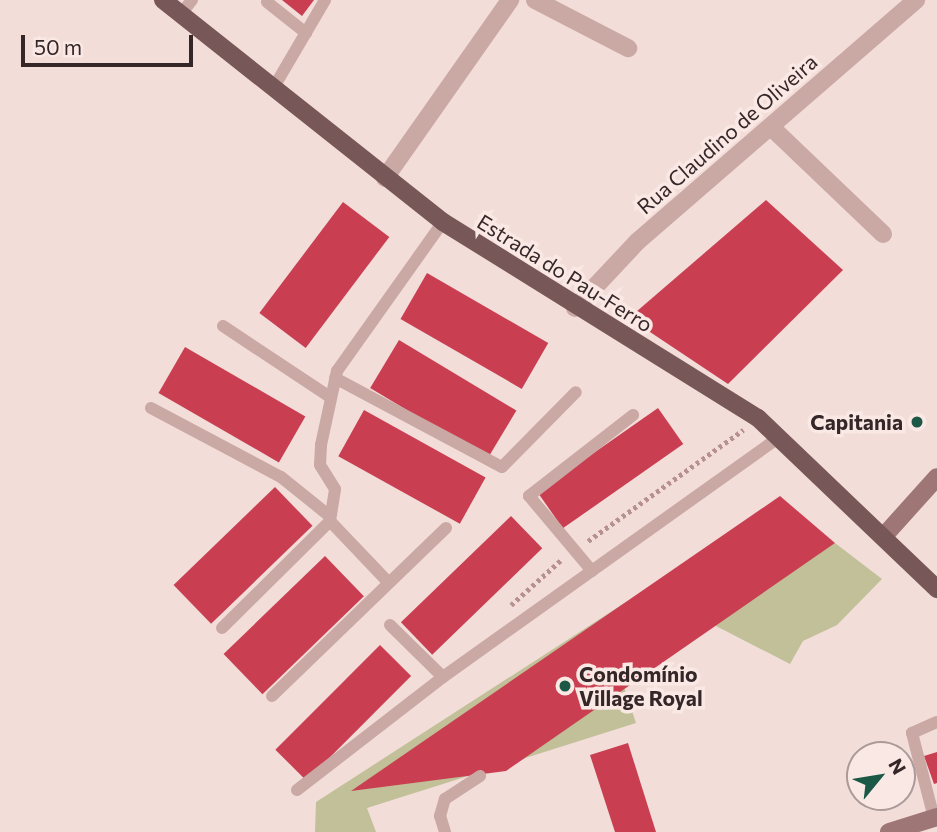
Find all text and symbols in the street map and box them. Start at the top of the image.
scale bar [24,21,196,65]
text: 50 m [34,34,82,59]
street label: Rua Claudino de Oliveira [632,49,822,219]
street label: Estrada do Pau-Ferro [473,209,657,337]
place label: Capitania [810,409,903,435]
marker: Capitania [909,414,925,430]
place label: Condomínio Village Royal [579,661,703,711]
marker: Condomínio Village Royal [557,678,573,694]
north arrow [846,741,916,811]
text: N [884,754,911,778]

